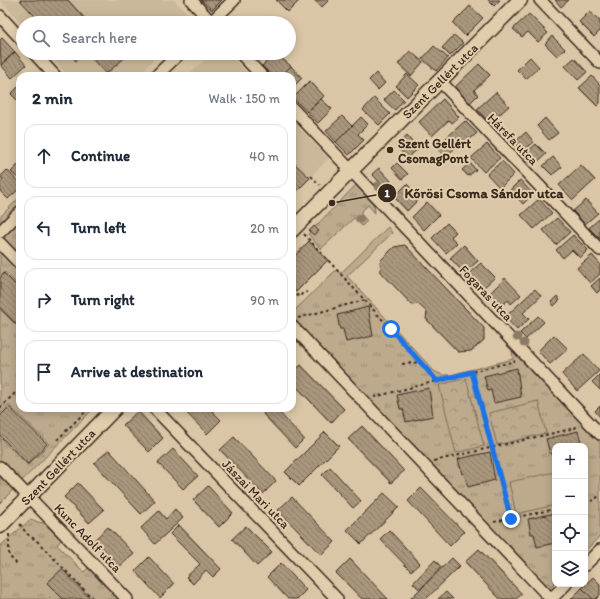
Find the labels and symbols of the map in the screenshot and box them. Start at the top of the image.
street label: Szent Gellért utca [399,40,481,122]
street label: Hársfa utca [485,110,541,168]
place label: Szent Gellért CsomagPont [398,136,471,167]
marker: Szent Gellért CsomagPont [385,145,395,155]
callout: Kőrösi Csoma Sándor utca [377,180,571,206]
text: Kőrösi Csoma Sándor utca [404,185,564,202]
text: 1 [384,186,390,200]
street label: Fogaras utca [456,262,516,324]
route start [382,320,400,338]
street label: Szent Gellért utca [18,425,99,508]
street label: Jászai Mari utca [219,456,293,532]
street label: Kunc Adolf utca [51,500,125,576]
route end [502,510,520,528]

